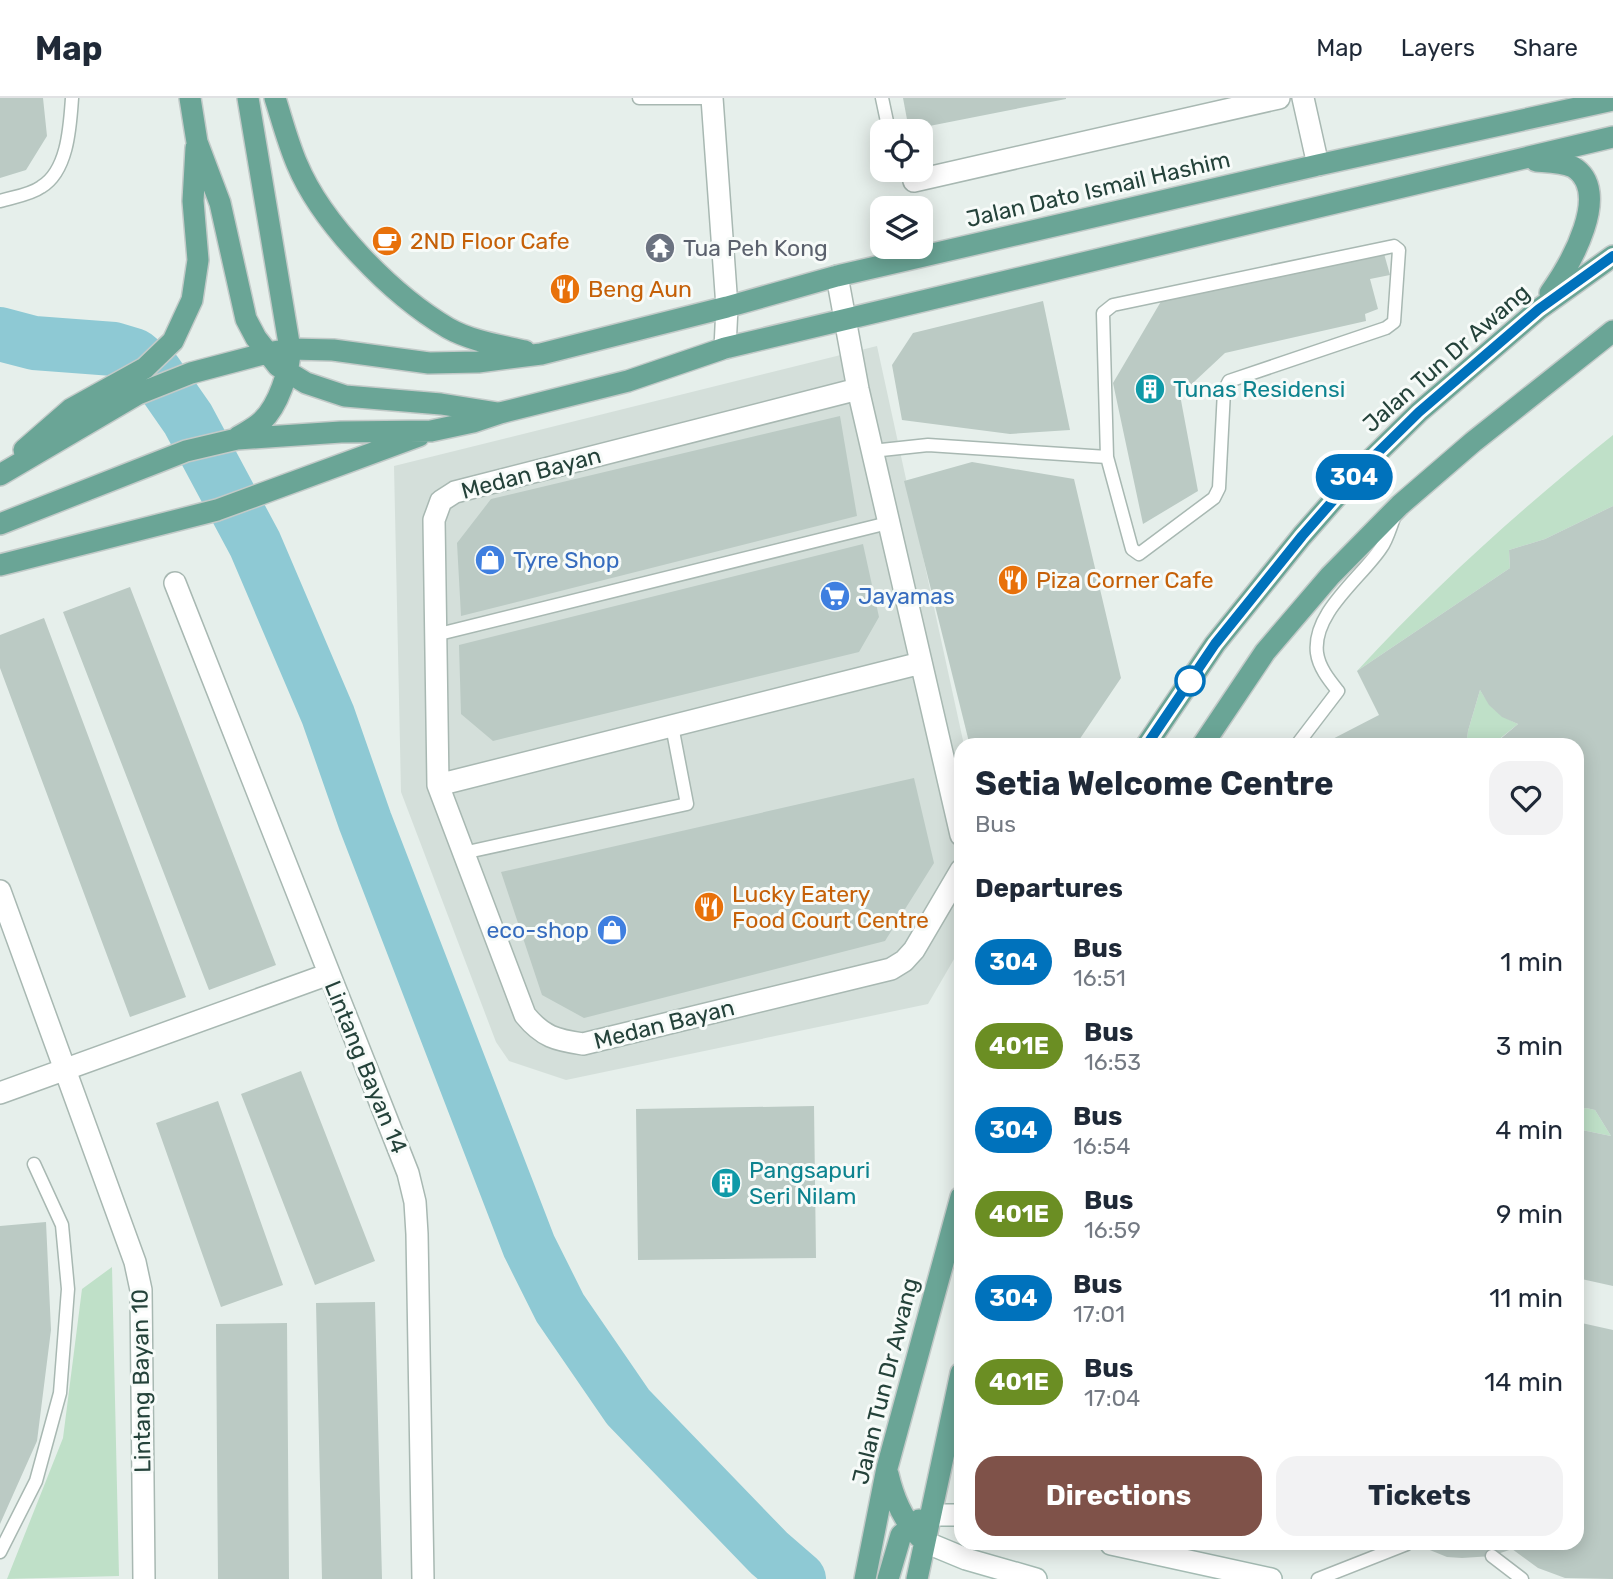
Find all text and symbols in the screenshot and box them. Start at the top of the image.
text: Map [35,29,103,68]
text: Map [1316,34,1363,62]
text: Layers [1401,34,1475,62]
text: Share [1513,34,1578,62]
map controls [870,119,933,259]
button: locate [870,119,933,182]
street label: Jalan Dato Ismail Hashim [963,145,1233,233]
button: layers [870,196,933,259]
cafe icon: 2ND Floor Cafe [370,224,404,258]
place label: 2ND Floor Cafe [410,227,570,255]
temple icon: Tua Peh Kong [643,231,677,265]
place label: Tua Peh Kong [683,234,828,262]
restaurant icon: Beng Aun [548,272,582,306]
place label: Beng Aun [588,275,692,303]
street label: Jalan Tun Dr Awang [1357,278,1535,438]
building icon: Tunas Residensi [1133,372,1167,406]
place label: Tunas Residensi [1173,375,1345,403]
street label: Medan Bayan [458,441,604,505]
line badge: 304 [1314,454,1394,500]
text: 304 [1330,463,1378,491]
shop icon: Tyre Shop [473,543,507,577]
place label: Tyre Shop [513,546,619,574]
restaurant icon: Piza Corner Cafe [996,563,1030,597]
place label: Piza Corner Cafe [1036,566,1214,594]
supermarket icon: Jayamas [818,579,852,613]
place label: Jayamas [858,582,955,610]
unlabelled marker [1175,666,1205,696]
button: heart [1489,761,1563,835]
text: Setia Welcome Centre [975,764,1334,803]
text: Bus [975,810,1016,838]
text: Departures [975,873,1123,904]
place label: Lucky Eatery Food Court Centre [732,880,929,934]
restaurant icon: Lucky Eatery Food Court Centre [692,890,726,924]
shop icon: eco-shop [595,913,629,947]
place label: eco-shop [486,916,589,944]
text: Bus [1073,933,1122,964]
text: 1 min [1500,947,1563,978]
text: 304 [989,948,1038,976]
text: 16:51 [1073,964,1126,992]
street label: Lintang Bayan 14 [319,977,413,1157]
street label: Medan Bayan [591,993,737,1055]
text: Bus [1084,1017,1133,1048]
text: 3 min [1496,1031,1563,1062]
text: 401E [989,1032,1049,1060]
text: 16:53 [1084,1048,1141,1076]
text: Bus [1073,1101,1122,1132]
text: 4 min [1495,1115,1563,1146]
text: 304 [989,1116,1038,1144]
text: 16:54 [1073,1132,1131,1160]
place label: Pangsapuri Seri Nilam [749,1156,870,1210]
building icon: Pangsapuri Seri Nilam [709,1166,743,1200]
text: Bus [1084,1185,1133,1216]
text: 9 min [1496,1199,1563,1230]
text: 401E [989,1200,1049,1228]
text: 16:59 [1084,1216,1141,1244]
text: Bus [1073,1269,1122,1300]
street label: Jalan Tun Dr Awang [846,1275,924,1487]
text: 11 min [1489,1283,1563,1314]
text: 304 [989,1284,1038,1312]
street label: Lintang Bayan 10 [125,1289,157,1473]
text: 17:01 [1073,1300,1125,1328]
text: Bus [1084,1353,1133,1384]
text: 14 min [1484,1367,1563,1398]
text: 401E [989,1368,1049,1396]
text: 17:04 [1084,1384,1140,1412]
button: Directions [975,1456,1262,1536]
button: Tickets [1276,1456,1563,1536]

